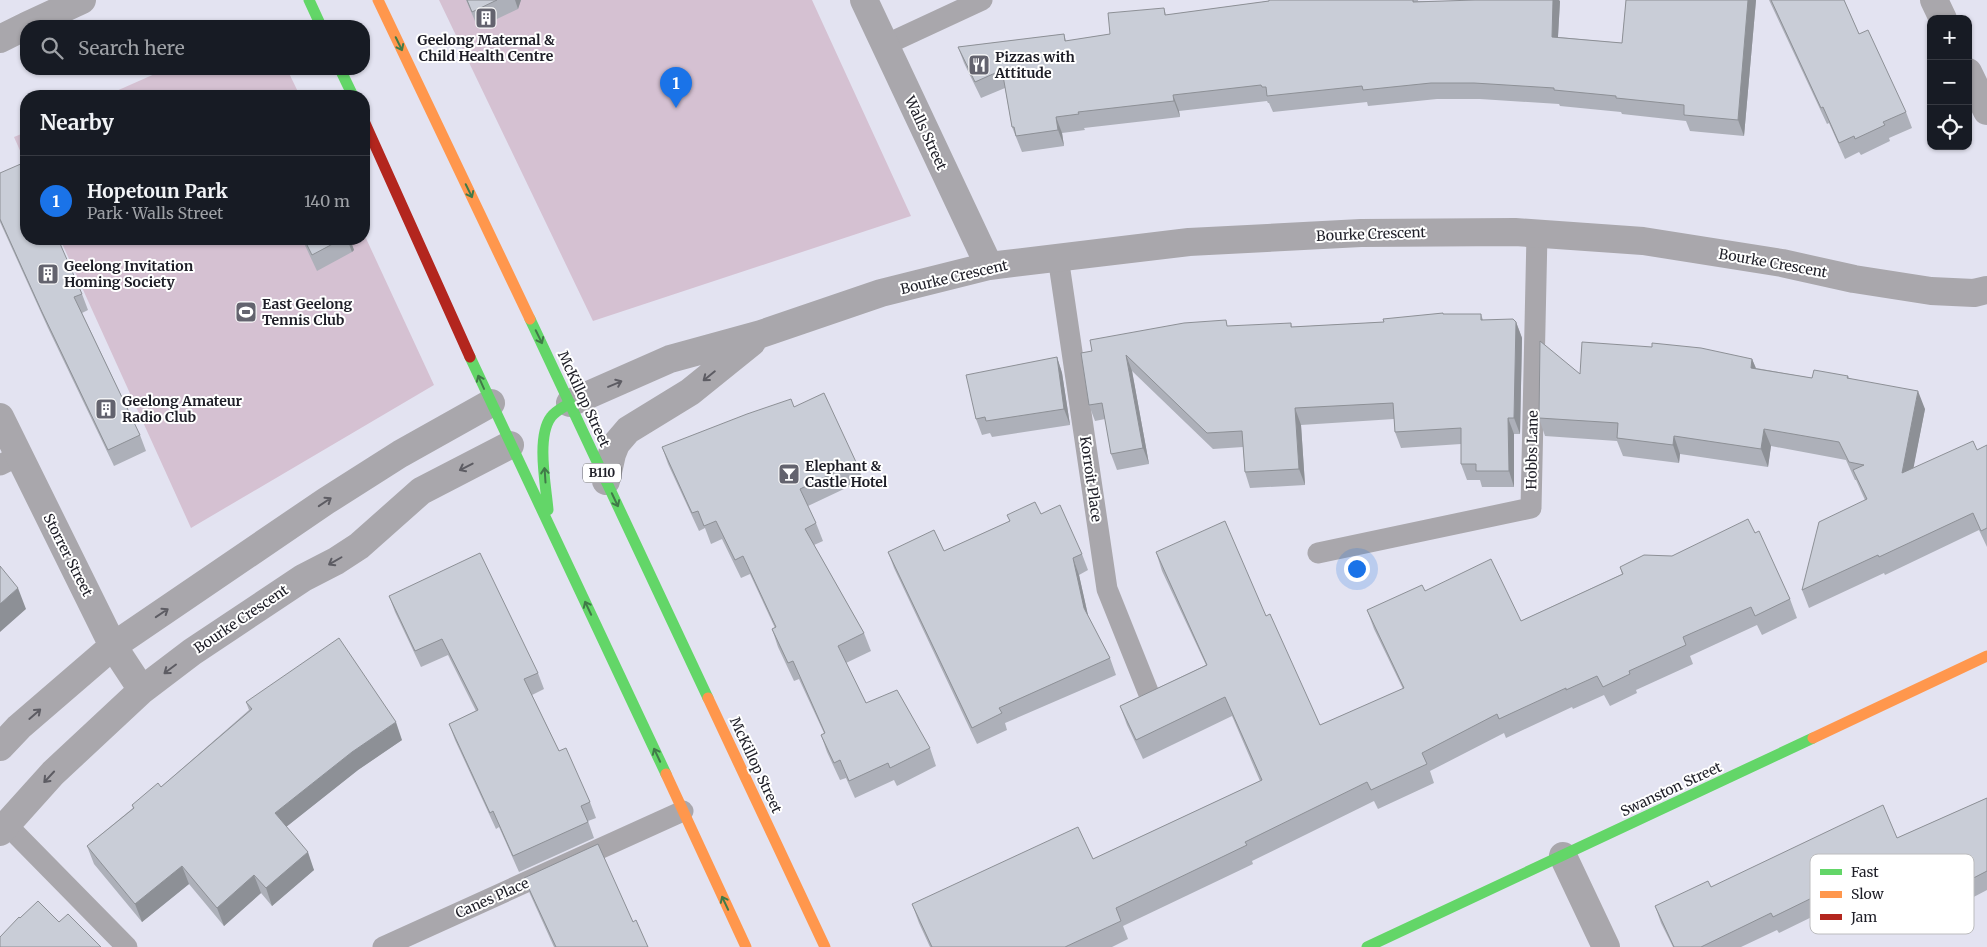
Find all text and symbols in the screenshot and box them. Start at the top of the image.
building icon: Geelong Maternal & Child Health Centre [474,6,498,30]
map controls [1927,15,1972,150]
button: + [1927,15,1972,60]
search box [20,20,370,75]
place label: Geelong Maternal & Child Health Centre [417,31,555,65]
icon: search [38,34,66,62]
text: Search here [78,36,185,60]
one-way arrow [394,36,404,51]
place label: Pizzas with Attitude [994,48,1076,82]
restaurant icon: Pizzas with Attitude [967,53,991,77]
button: − [1927,60,1972,105]
pin: 1 [660,67,692,108]
street label: Walls Street [901,92,951,173]
button: locate [1927,105,1972,150]
text: Nearby [40,109,114,136]
text: Hopetoun Park [87,179,228,203]
one-way arrow [464,183,474,198]
text: 1 [52,191,60,211]
text: 140 m [304,191,350,211]
text: Park · Walls Street [87,203,223,223]
street label: Bourke Crescent [1316,223,1427,245]
street label: Bourke Crescent [1717,245,1829,281]
street label: Bourke Crescent [899,256,1010,298]
place label: Geelong Invitation Homing Society [64,257,194,291]
building icon: Geelong Invitation Homing Society [36,262,60,286]
place label: East Geelong Tennis Club [262,295,353,329]
sports icon: East Geelong Tennis Club [234,300,258,324]
one-way arrow [534,329,544,344]
street label: McKillop Street [554,348,614,450]
one-way arrow [703,370,716,381]
one-way arrow [476,375,486,390]
one-way arrow [607,378,622,388]
place label: Geelong Amateur Radio Club [122,392,243,426]
building icon: Geelong Amateur Radio Club [94,397,118,421]
street label: Hobbs Lane [1522,410,1542,490]
street label: Korroit Place [1076,435,1106,523]
place label: Elephant & Castle Hotel [805,457,888,491]
bar icon: Elephant & Castle Hotel [777,462,801,486]
one-way arrow [459,463,474,472]
road number: B110 [583,463,621,482]
one-way arrow [541,467,550,483]
one-way arrow [610,492,620,507]
one-way arrow [318,496,332,506]
street label: Storrer Street [39,510,97,600]
one-way arrow [328,556,343,566]
your location [1344,556,1370,582]
street label: Bourke Crescent [190,581,292,657]
one-way arrow [583,601,592,616]
one-way arrow [155,608,169,618]
one-way arrow [164,663,177,674]
one-way arrow [29,708,42,719]
street label: McKillop Street [726,714,786,816]
one-way arrow [652,748,661,763]
street label: Swanston Street [1618,757,1725,820]
one-way arrow [43,771,55,784]
legend [1810,854,1974,934]
text: Fast [1851,863,1879,881]
street label: Canes Place [452,874,532,922]
text: Slow [1851,885,1884,903]
one-way arrow [720,896,730,911]
text: Jam [1850,908,1877,926]

